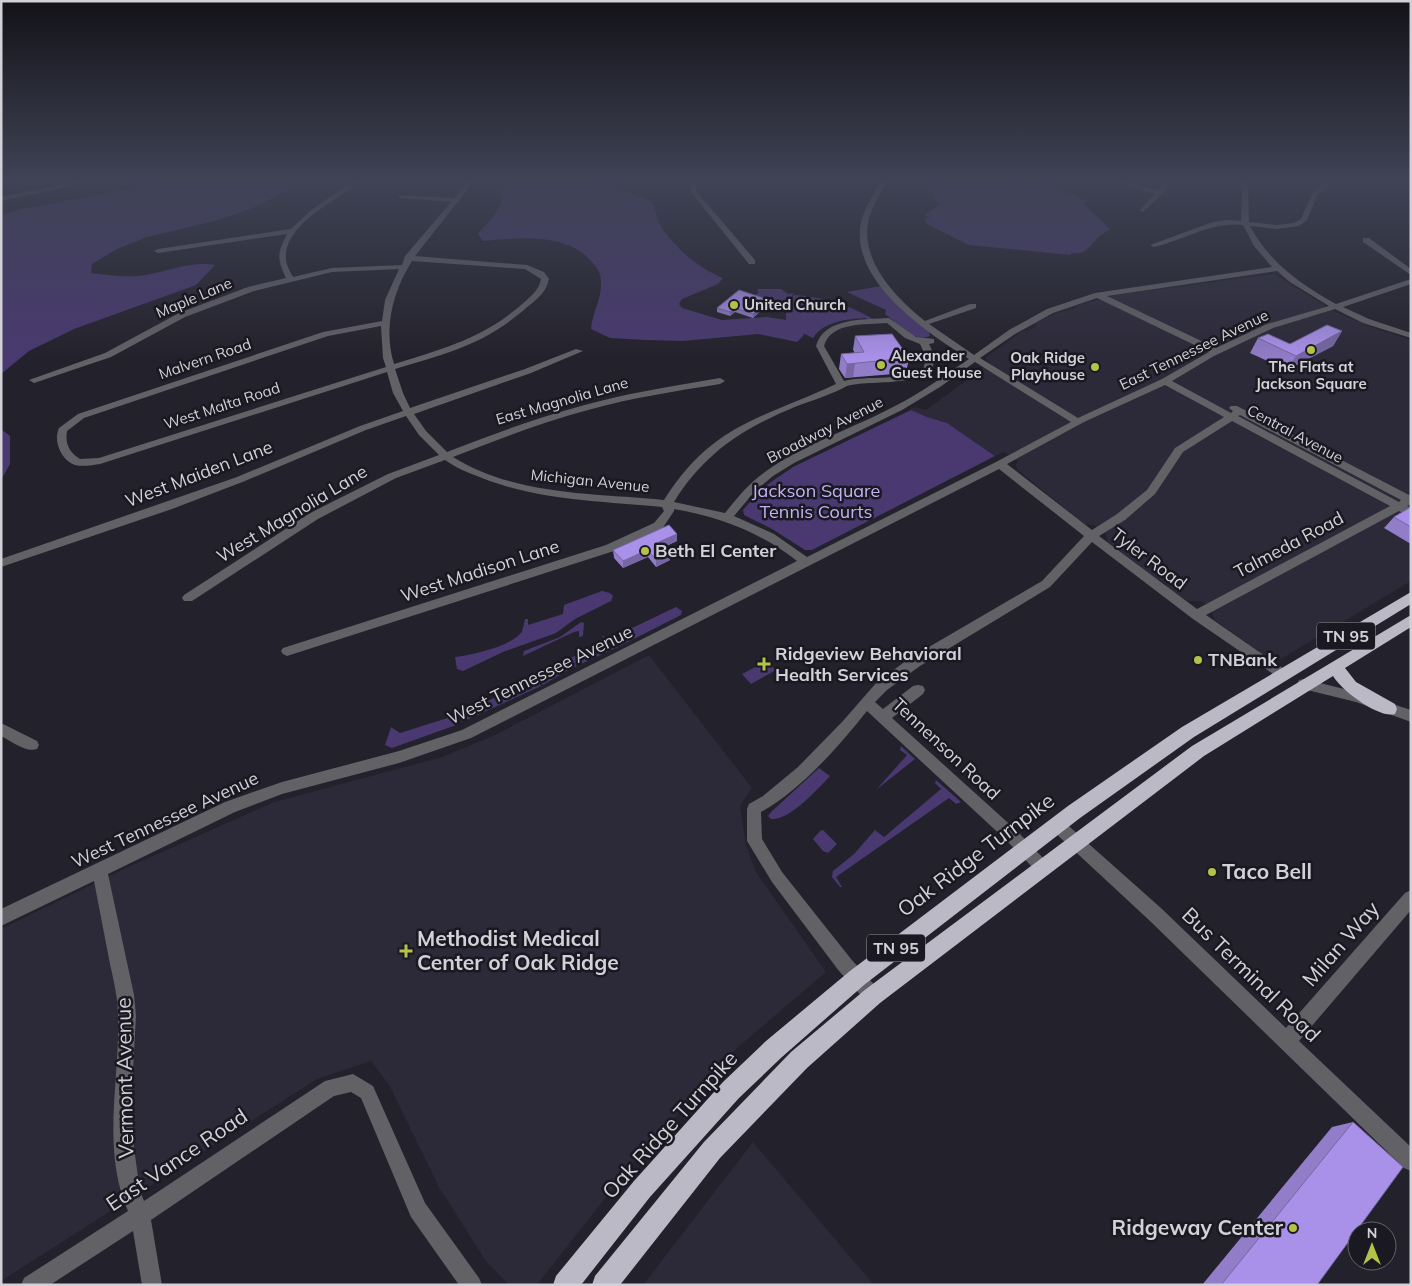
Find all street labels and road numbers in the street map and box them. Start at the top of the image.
street label: Maple Lane [153,273,235,322]
street label: East Tennessee Avenue [1116,305,1271,394]
street label: Malvern Road [156,334,253,383]
street label: East Magnolia Lane [494,373,630,428]
street label: West Malta Road [161,378,282,433]
street label: Broadway Avenue [763,392,886,467]
street label: Central Avenue [1244,400,1347,467]
street label: West Maiden Lane [122,435,276,512]
street label: West Magnolia Lane [212,460,371,568]
street label: Michigan Avenue [530,465,650,496]
street label: Talmeda Road [1230,506,1347,583]
street label: Tyler Road [1107,523,1192,594]
street label: West Madison Lane [398,534,562,607]
street label: West Tennessee Avenue [443,620,636,730]
road number: TN 95 [1317,622,1375,650]
street label: Tennenson Road [888,693,1005,805]
street label: West Tennessee Avenue [68,766,262,873]
street label: Oak Ridge Turnpike [892,787,1059,922]
street label: Milan Way [1296,895,1384,991]
street label: Bus Terminal Road [1177,901,1326,1047]
road number: TN 95 [867,934,925,961]
street label: Vermont Avenue [110,997,138,1159]
street label: Oak Ridge Turnpike [596,1045,742,1203]
street label: East Vance Road [101,1102,252,1216]

